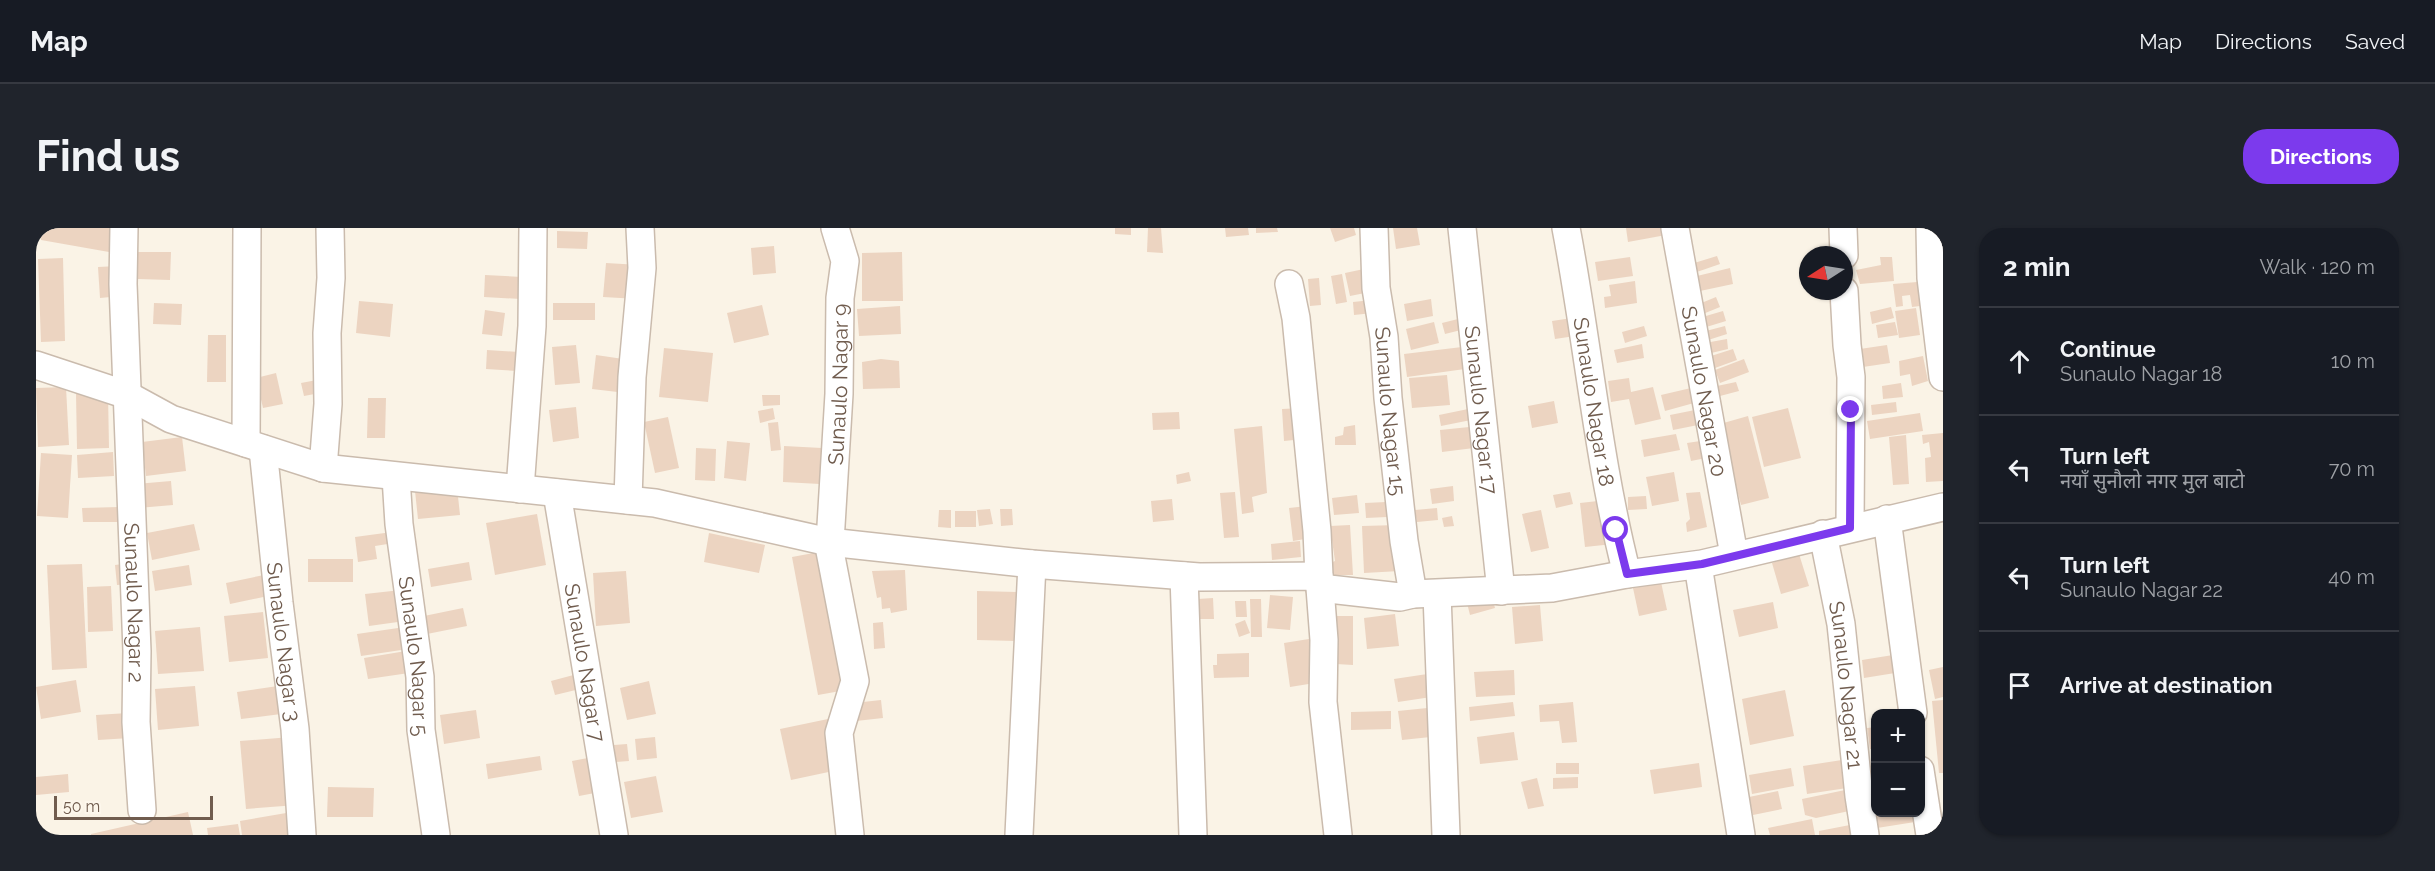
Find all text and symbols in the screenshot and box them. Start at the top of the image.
text: Map [30,25,88,58]
text: Map [2139,29,2182,54]
text: Directions [2215,29,2312,54]
text: Saved [2345,29,2405,54]
button: Directions [2243,129,2399,184]
text: Find us [36,132,180,181]
north arrow [1799,246,1853,300]
text: 2 min [2003,252,2070,282]
text: Walk · 120 m [2260,255,2375,279]
street label: Sunaulo Nagar 9 [822,303,852,466]
street label: Sunaulo Nagar 20 [1677,304,1732,479]
street label: Sunaulo Nagar 18 [1569,315,1620,488]
street label: Sunaulo Nagar 17 [1460,324,1503,496]
street label: Sunaulo Nagar 15 [1370,325,1411,497]
text: Continue [2060,336,2156,362]
icon: ahead [2003,345,2036,378]
text: 10 m [2331,349,2375,373]
text: Sunaulo Nagar 18 [2060,362,2222,386]
route end [1837,396,1863,422]
text: Turn left [2060,443,2150,469]
icon: left [2003,453,2036,486]
text: 70 m [2329,457,2375,481]
text: नयाँ सुनौलो नगर मुल बाटो [2060,469,2245,493]
route start [1602,516,1628,542]
street label: Sunaulo Nagar 2 [120,522,150,683]
text: Turn left [2060,552,2150,578]
street label: Sunaulo Nagar 3 [262,561,306,723]
icon: left [2003,561,2036,594]
text: 40 m [2328,565,2375,589]
street label: Sunaulo Nagar 5 [394,574,434,738]
text: Sunaulo Nagar 22 [2060,578,2223,602]
street label: Sunaulo Nagar 7 [560,581,611,745]
street label: Sunaulo Nagar 21 [1824,599,1869,770]
icon: arrive [2003,669,2036,702]
text: Arrive at destination [2060,672,2273,698]
map controls [1871,709,1925,817]
button: + [1871,709,1925,763]
button: − [1871,763,1925,817]
scale bar [54,793,213,820]
text: 50 m [63,797,100,816]

